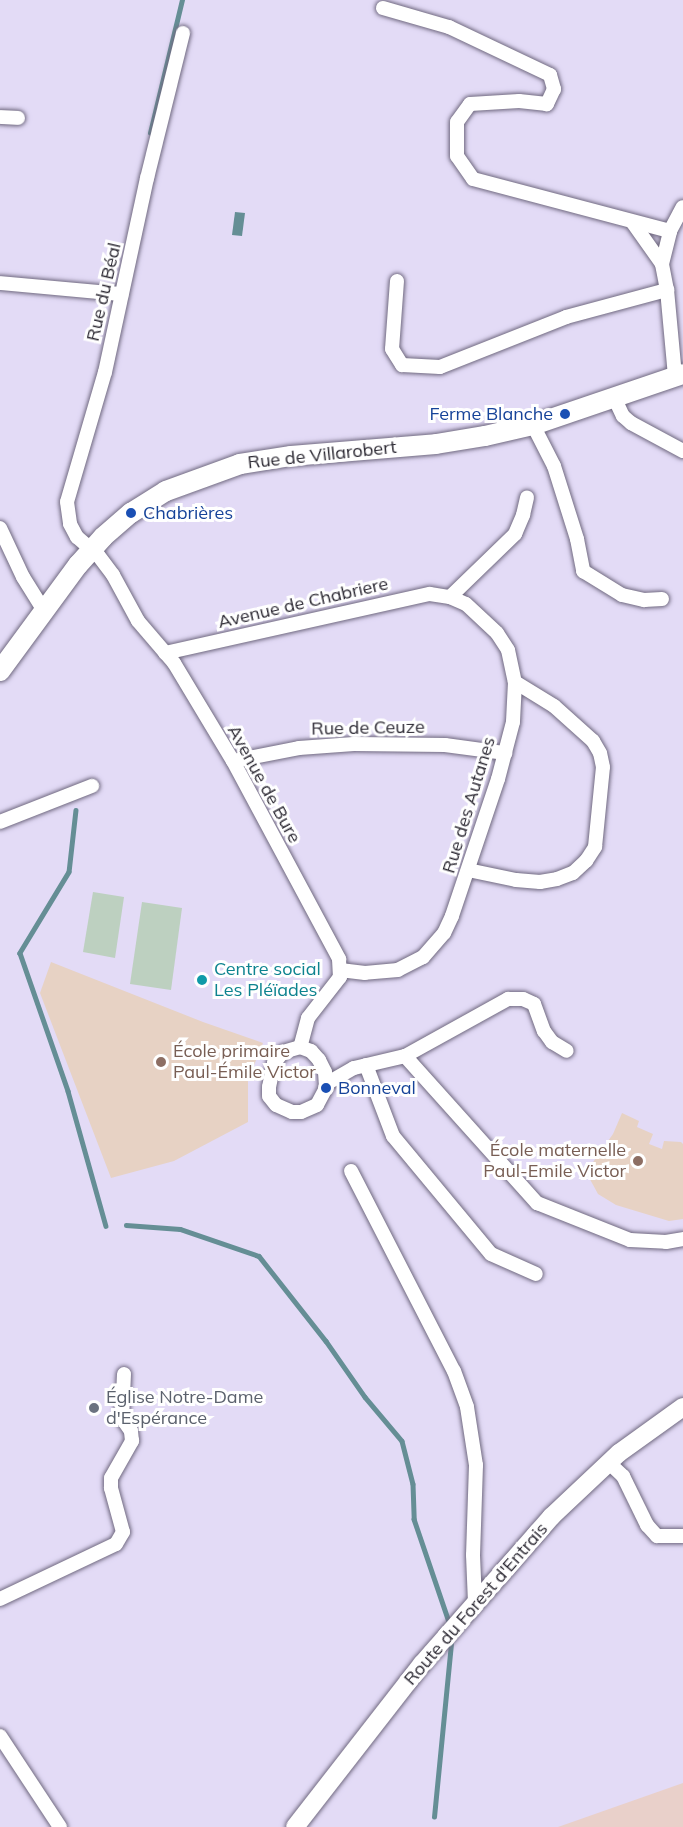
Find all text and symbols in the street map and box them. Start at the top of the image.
street label: Rue du Béal [82,241,126,343]
place label: Ferme Blanche [429,403,553,425]
marker: Ferme Blanche [558,407,572,421]
street label: Rue de Villarobert [247,436,397,474]
place label: Chabrières [143,502,233,524]
marker: Chabrières [124,506,138,520]
street label: Avenue de Chabriere [216,573,390,633]
street label: Rue de Ceuze [311,716,425,740]
street label: Avenue de Bure [223,721,305,847]
street label: Rue des Autanes [438,734,500,876]
place label: Centre social Les Pléïades [214,959,321,1002]
marker: Centre social Les Pléïades [195,973,209,987]
place label: École primaire Paul-Émile Victor [173,1041,316,1084]
marker: École primaire Paul-Émile Victor [154,1055,168,1069]
place label: Bonneval [338,1077,416,1099]
marker: Bonneval [319,1081,333,1095]
place label: École maternelle Paul-Emile Victor [483,1140,626,1182]
marker: École maternelle Paul-Emile Victor [631,1154,645,1168]
place label: Église Notre-Dame d'Espérance [106,1387,263,1430]
marker: Église Notre-Dame d'Espérance [87,1401,101,1415]
street label: Route du Forest d'Entrais [400,1518,552,1690]

